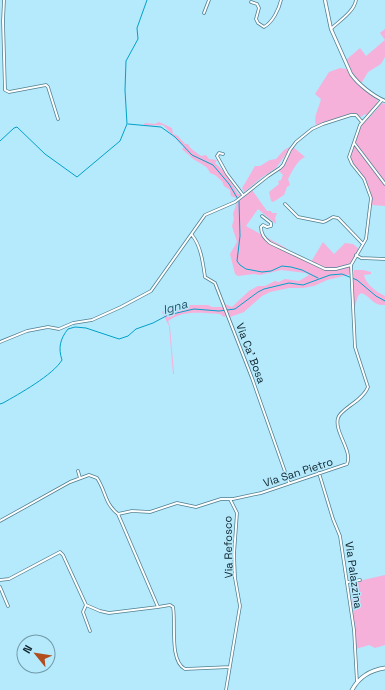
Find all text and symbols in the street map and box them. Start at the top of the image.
water label: Igna [161,296,189,318]
street label: Via Ca' Bosa [233,321,269,386]
street label: Via San Pietro [261,454,335,490]
street label: Via Refosco [220,515,236,578]
street label: Via Palazzina [342,540,366,610]
north arrow [16,634,56,674]
text: N [19,642,35,656]

